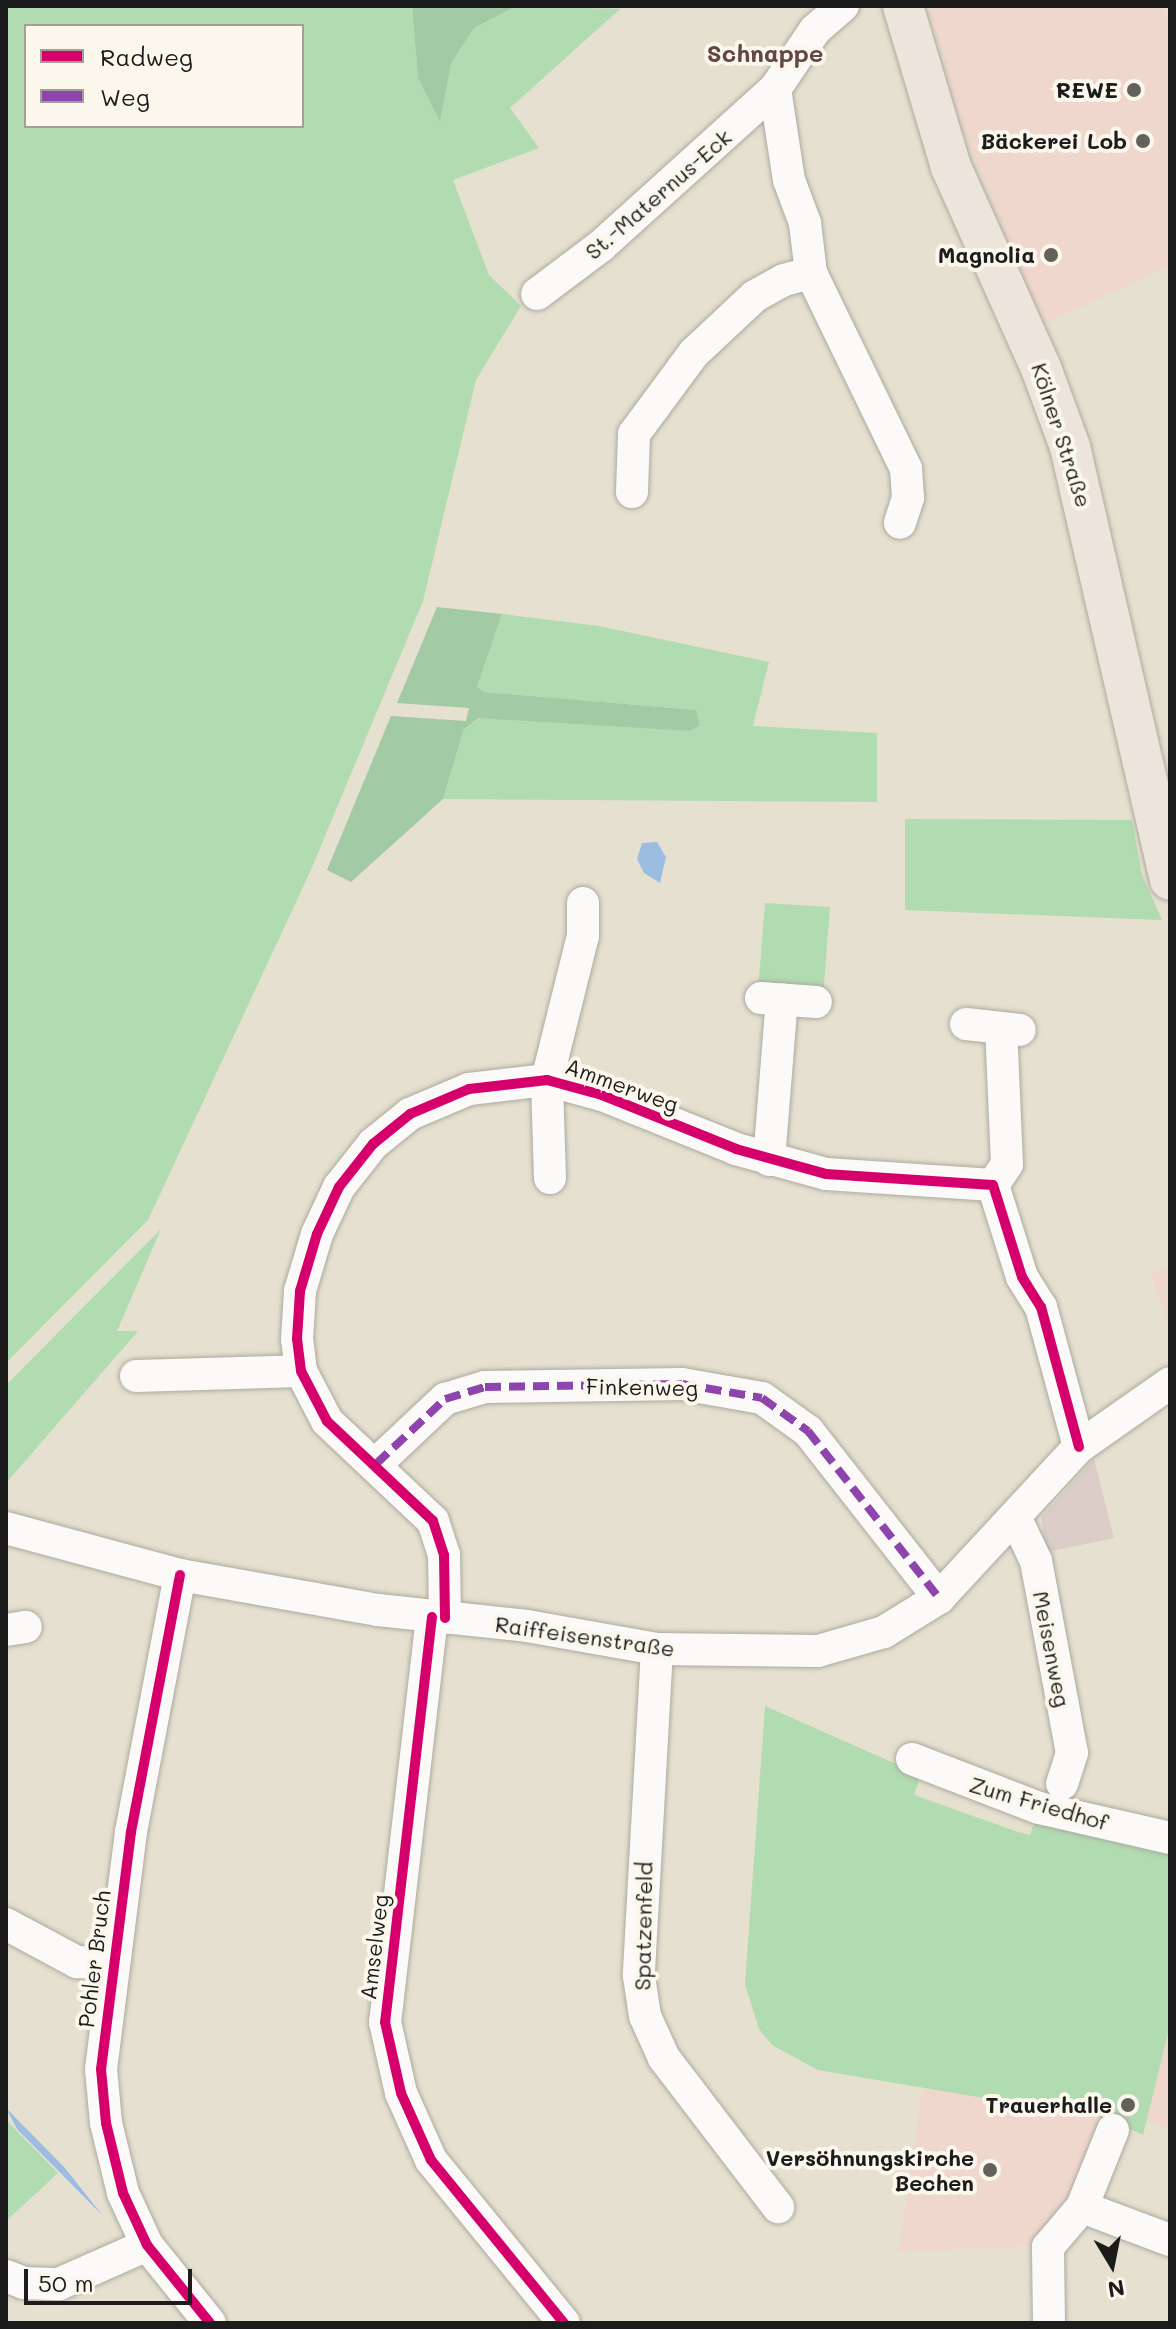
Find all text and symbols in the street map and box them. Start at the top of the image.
legend [24,24,304,128]
district label: Schnappe [707,39,823,67]
text: Radweg [100,41,193,72]
place label: REWE [1056,77,1118,103]
text: Weg [100,81,150,112]
marker: REWE [1125,81,1143,99]
street label: St.-Maternus-Eck [580,123,736,265]
place label: Bäckerei Lob [981,128,1127,154]
marker: Bäckerei Lob [1134,132,1152,150]
place label: Magnolia [938,242,1035,268]
marker: Magnolia [1042,246,1060,264]
street label: Kölner Straße [1026,359,1098,511]
street label: Ammerweg [562,1052,682,1118]
street label: Finkenweg [586,1373,698,1401]
street label: Meisenweg [1028,1589,1076,1709]
street label: Raiffeisenstraße [493,1610,677,1662]
street label: Zum Friedhof [967,1771,1111,1835]
street label: Spatzenfeld [629,1861,657,1991]
street label: Pohler Bruch [72,1889,116,2029]
street label: Amselweg [354,1893,394,2001]
place label: Trauerhalle [986,2092,1112,2118]
marker: Trauerhalle [1119,2096,1137,2114]
place label: Versöhnungskirche Bechen [766,2144,974,2196]
marker: Versöhnungskirche Bechen [981,2161,999,2179]
north arrow [1072,2225,1152,2305]
scale bar [28,2253,196,2303]
text: 50 m [38,2267,94,2298]
text: N [1106,2273,1127,2305]

